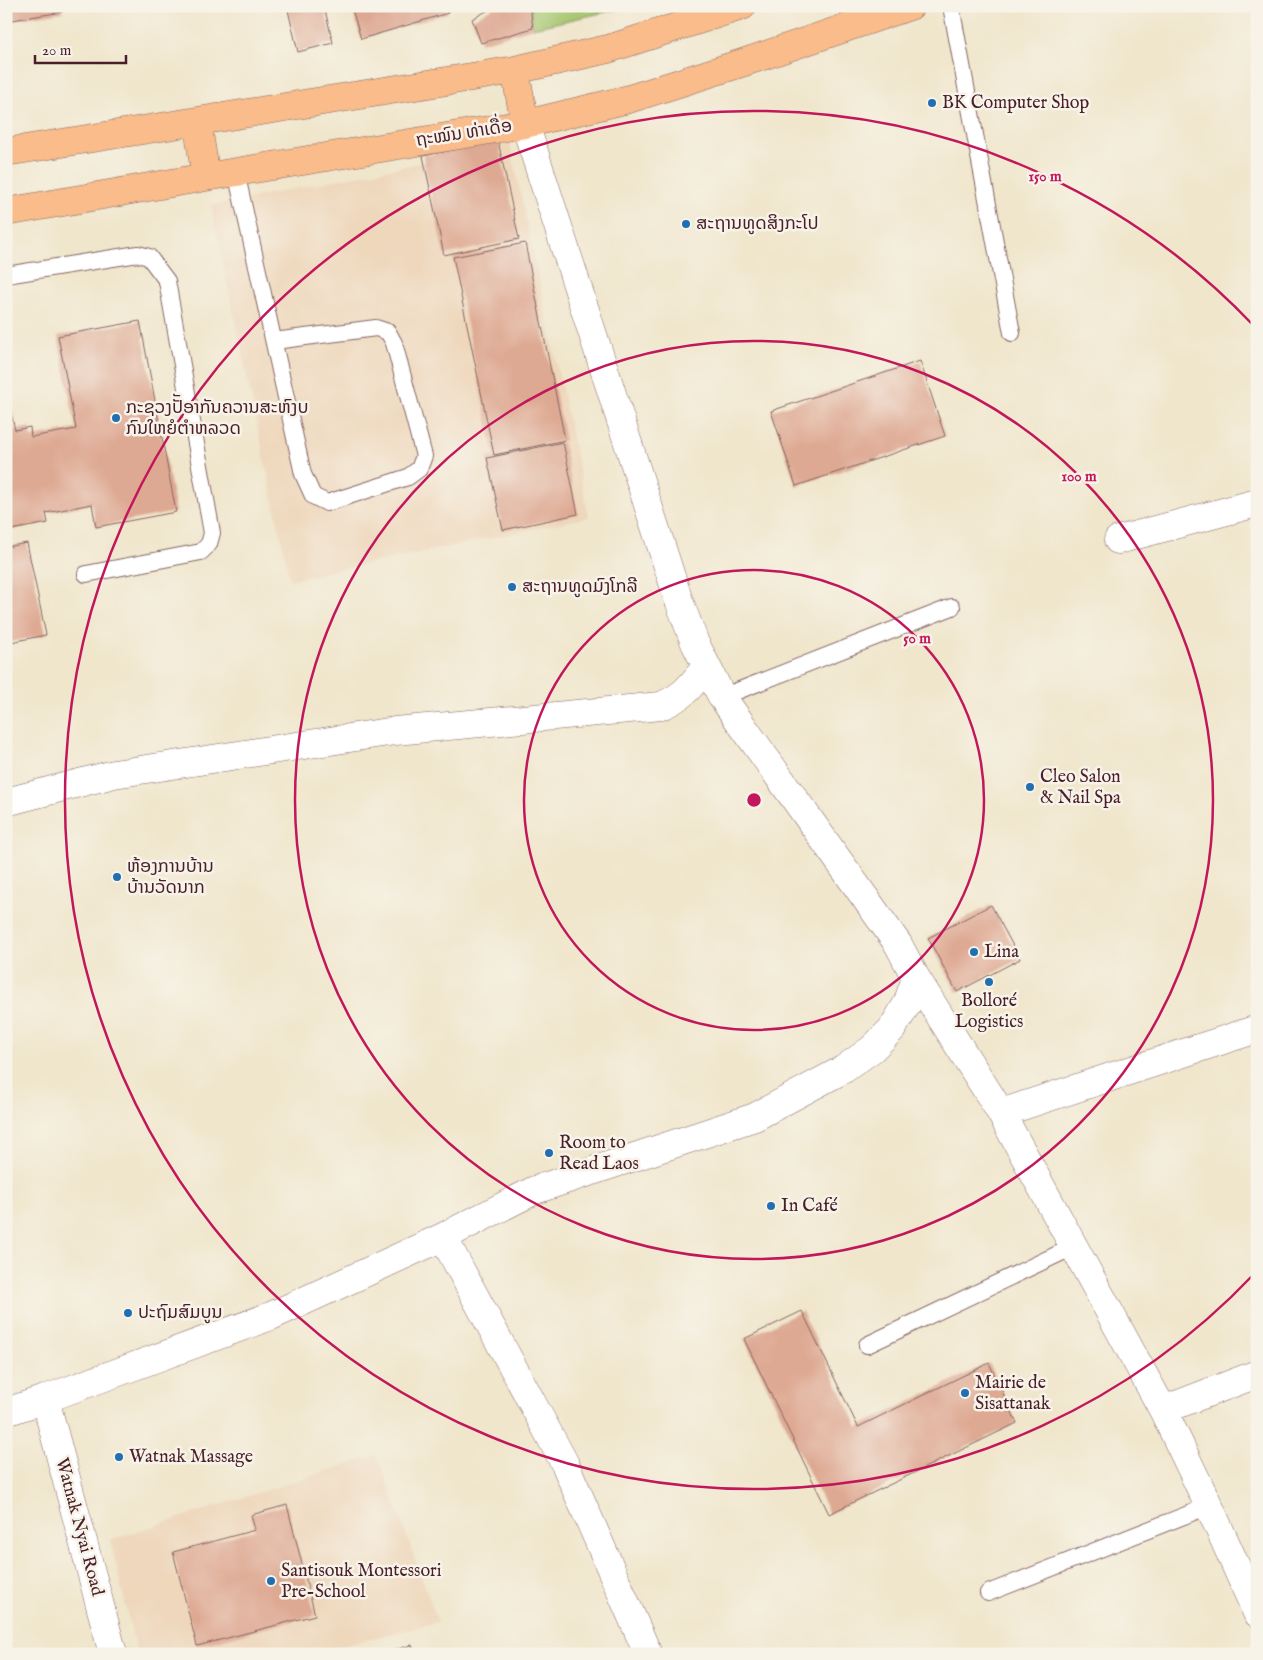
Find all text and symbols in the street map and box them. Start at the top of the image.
scale bar [35,32,126,64]
text: 20 m [42,41,72,60]
place label: BK Computer Shop [942,92,1090,115]
marker: BK Computer Shop [926,97,938,109]
street label: ຖະໝົນ ທ່າເດື່ອ [414,111,514,153]
text: 150 m [1028,167,1062,186]
place label: ສະຖານທູດສິງກະໂປ [696,213,819,236]
marker: ສະຖານທູດສິງກະໂປ [680,218,692,230]
place label: ກະຊວງປັັອາກັນຄວານສະຫົງບ ກົນໃຫຍໍຕຳຫລວດ [126,393,308,441]
marker: ກະຊວງປັັອາກັນຄວານສະຫົງບ ກົນໃຫຍໍຕຳຫລວດ [110,412,122,424]
text: 100 m [1061,467,1097,486]
place label: ສະຖານທູດມົງໂກລີ [522,576,638,599]
marker: ສະຖານທູດມົງໂກລີ [506,581,518,593]
text: 50 m [903,629,931,648]
place label: Cleo Salon & Nail Spa [1040,766,1121,810]
marker: Cleo Salon & Nail Spa [1024,781,1036,793]
centre of rings [745,791,763,809]
place label: ຫ້ອງການບ້ານ ບ້ານວັດນາກ [127,856,214,900]
marker: ຫ້ອງການບ້ານ ບ້ານວັດນາກ [111,871,123,883]
place label: Lina [984,941,1019,964]
marker: Lina [968,946,980,958]
marker: Bolloré Logistics [983,976,995,988]
place label: Bolloré Logistics [955,990,1023,1034]
place label: Room to Read Laos [559,1132,639,1176]
marker: Room to Read Laos [543,1147,555,1159]
place label: In Café [781,1195,838,1218]
marker: In Café [765,1200,777,1212]
place label: ປະຖົມສົມບູນ [138,1302,223,1325]
marker: ປະຖົມສົມບູນ [122,1307,134,1319]
place label: Mairie de Sisattanak [975,1372,1051,1416]
marker: Mairie de Sisattanak [959,1387,971,1399]
place label: Watnak Massage [129,1446,253,1469]
marker: Watnak Massage [113,1451,125,1463]
street label: Watnak Nyai Road [50,1455,109,1599]
place label: Santisouk Montessori Pre-School [281,1560,442,1604]
marker: Santisouk Montessori Pre-School [265,1575,277,1587]

